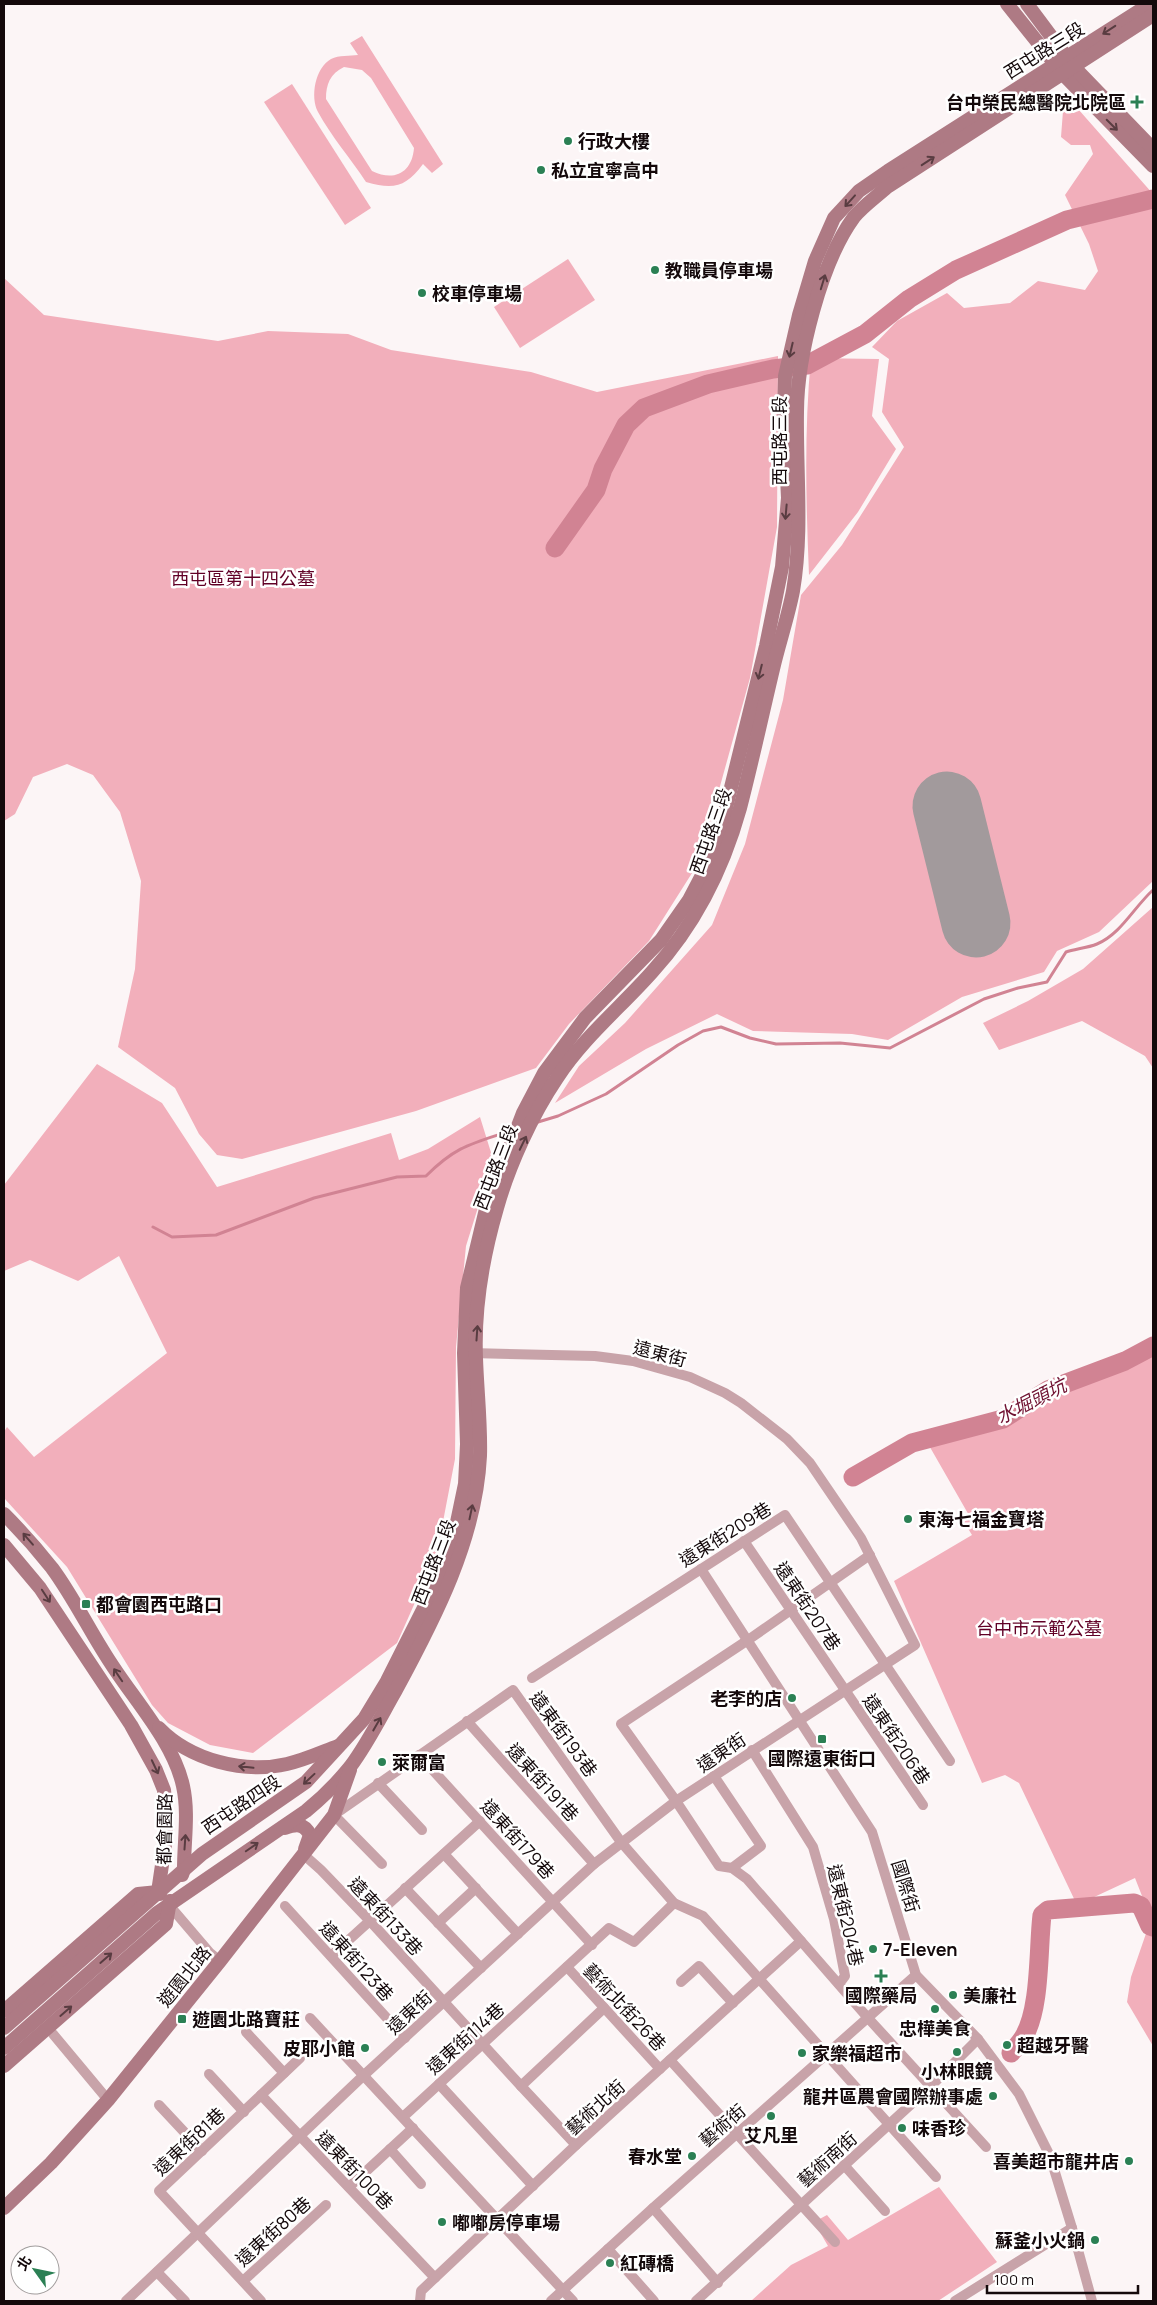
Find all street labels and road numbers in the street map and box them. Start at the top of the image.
street label: 西屯路三段 [999,16,1089,84]
street label: 西屯路三段 [767,396,791,486]
street label: 西屯路三段 [684,785,736,877]
street label: 西屯路三段 [468,1121,522,1213]
street label: 遠東街 [631,1334,689,1372]
street label: 遠東街209巷 [674,1496,776,1572]
street label: 西屯路三段 [406,1516,460,1608]
street label: 遠東街207巷 [769,1557,847,1655]
street label: 遠東街193巷 [525,1686,603,1782]
street label: 遠東街206巷 [858,1689,936,1789]
street label: 遠東街 [692,1727,750,1777]
street label: 遠東街191巷 [502,1738,584,1826]
street label: 西屯路四段 [197,1769,285,1839]
street label: 都會園路 [151,1793,177,1865]
street label: 遠東街179巷 [476,1794,560,1884]
street label: 國際街 [887,1857,925,1915]
street label: 遠東街204巷 [823,1862,869,1968]
street label: 遠東街133巷 [343,1872,429,1960]
street label: 遠東街123巷 [315,1916,399,2006]
street label: 遊園北路 [152,1940,216,2012]
street label: 藝術北街26巷 [578,1958,672,2056]
street label: 遠東街 [381,1985,437,2039]
street label: 遠東街114巷 [421,1997,509,2079]
street label: 藝術北街 [560,2074,630,2140]
street label: 藝術街 [694,2098,750,2152]
street label: 遠東街81巷 [148,2102,230,2180]
street label: 遠東街100巷 [311,2125,399,2215]
street label: 藝術南街 [792,2126,862,2192]
street label: 遠東街80巷 [230,2191,316,2271]

